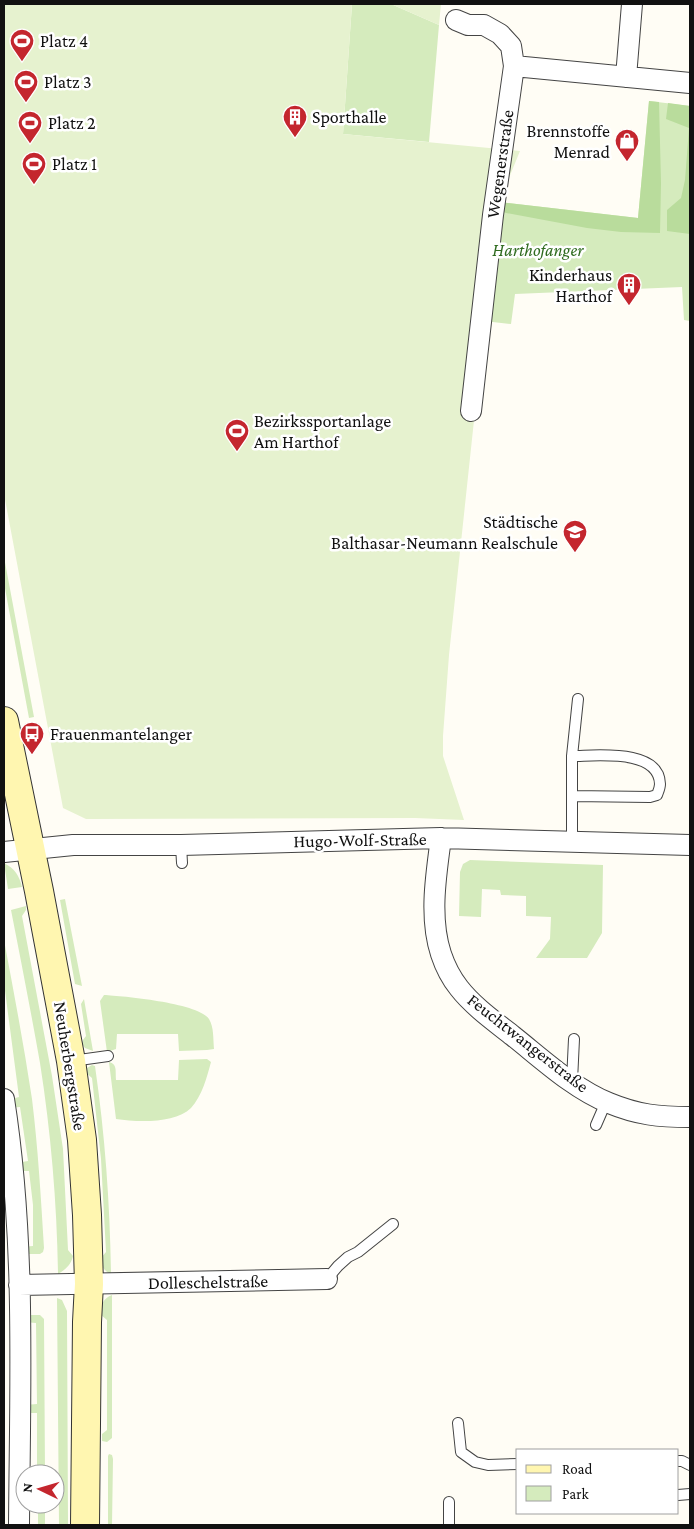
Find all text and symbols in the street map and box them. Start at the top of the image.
sports icon: Platz 4 [9,28,35,62]
place label: Platz 4 [40,31,88,51]
sports icon: Platz 3 [13,69,39,103]
place label: Platz 3 [44,72,92,92]
building icon: Sporthalle [282,104,308,138]
place label: Sporthalle [312,107,387,127]
street label: Wegenerstraße [482,108,518,220]
sports icon: Platz 2 [17,110,43,144]
place label: Platz 2 [48,113,96,133]
place label: Brennstoffe Menrad [527,121,611,162]
shop icon: Brennstoffe Menrad [614,128,640,162]
sports icon: Platz 1 [21,151,47,185]
place label: Platz 1 [52,154,97,174]
park label: Harthofanger [492,240,584,260]
place label: Kinderhaus Harthof [529,265,614,306]
building icon: Kinderhaus Harthof [616,272,642,306]
place label: Bezirkssportanlage Am Harthof [254,411,391,452]
sports icon: Bezirkssportanlage Am Harthof [224,418,250,452]
place label: Städtische Balthasar-Neumann Realschule [331,512,558,553]
school or university icon: Städtische Balthasar-Neumann Realschule [562,519,588,553]
bus stop icon: Frauenmantelanger [19,721,45,755]
place label: Frauenmantelanger [50,724,193,744]
street label: Hugo-Wolf-Straße [293,829,427,851]
street label: Feuchtwangerstraße [464,990,593,1097]
street label: Neuherbergstraße [50,1000,90,1132]
street label: Dolleschelstraße [148,1271,268,1293]
legend [516,1449,679,1514]
text: Road [562,1461,593,1477]
north arrow [15,1464,65,1514]
text: N [19,1482,35,1493]
text: Park [562,1486,589,1502]

